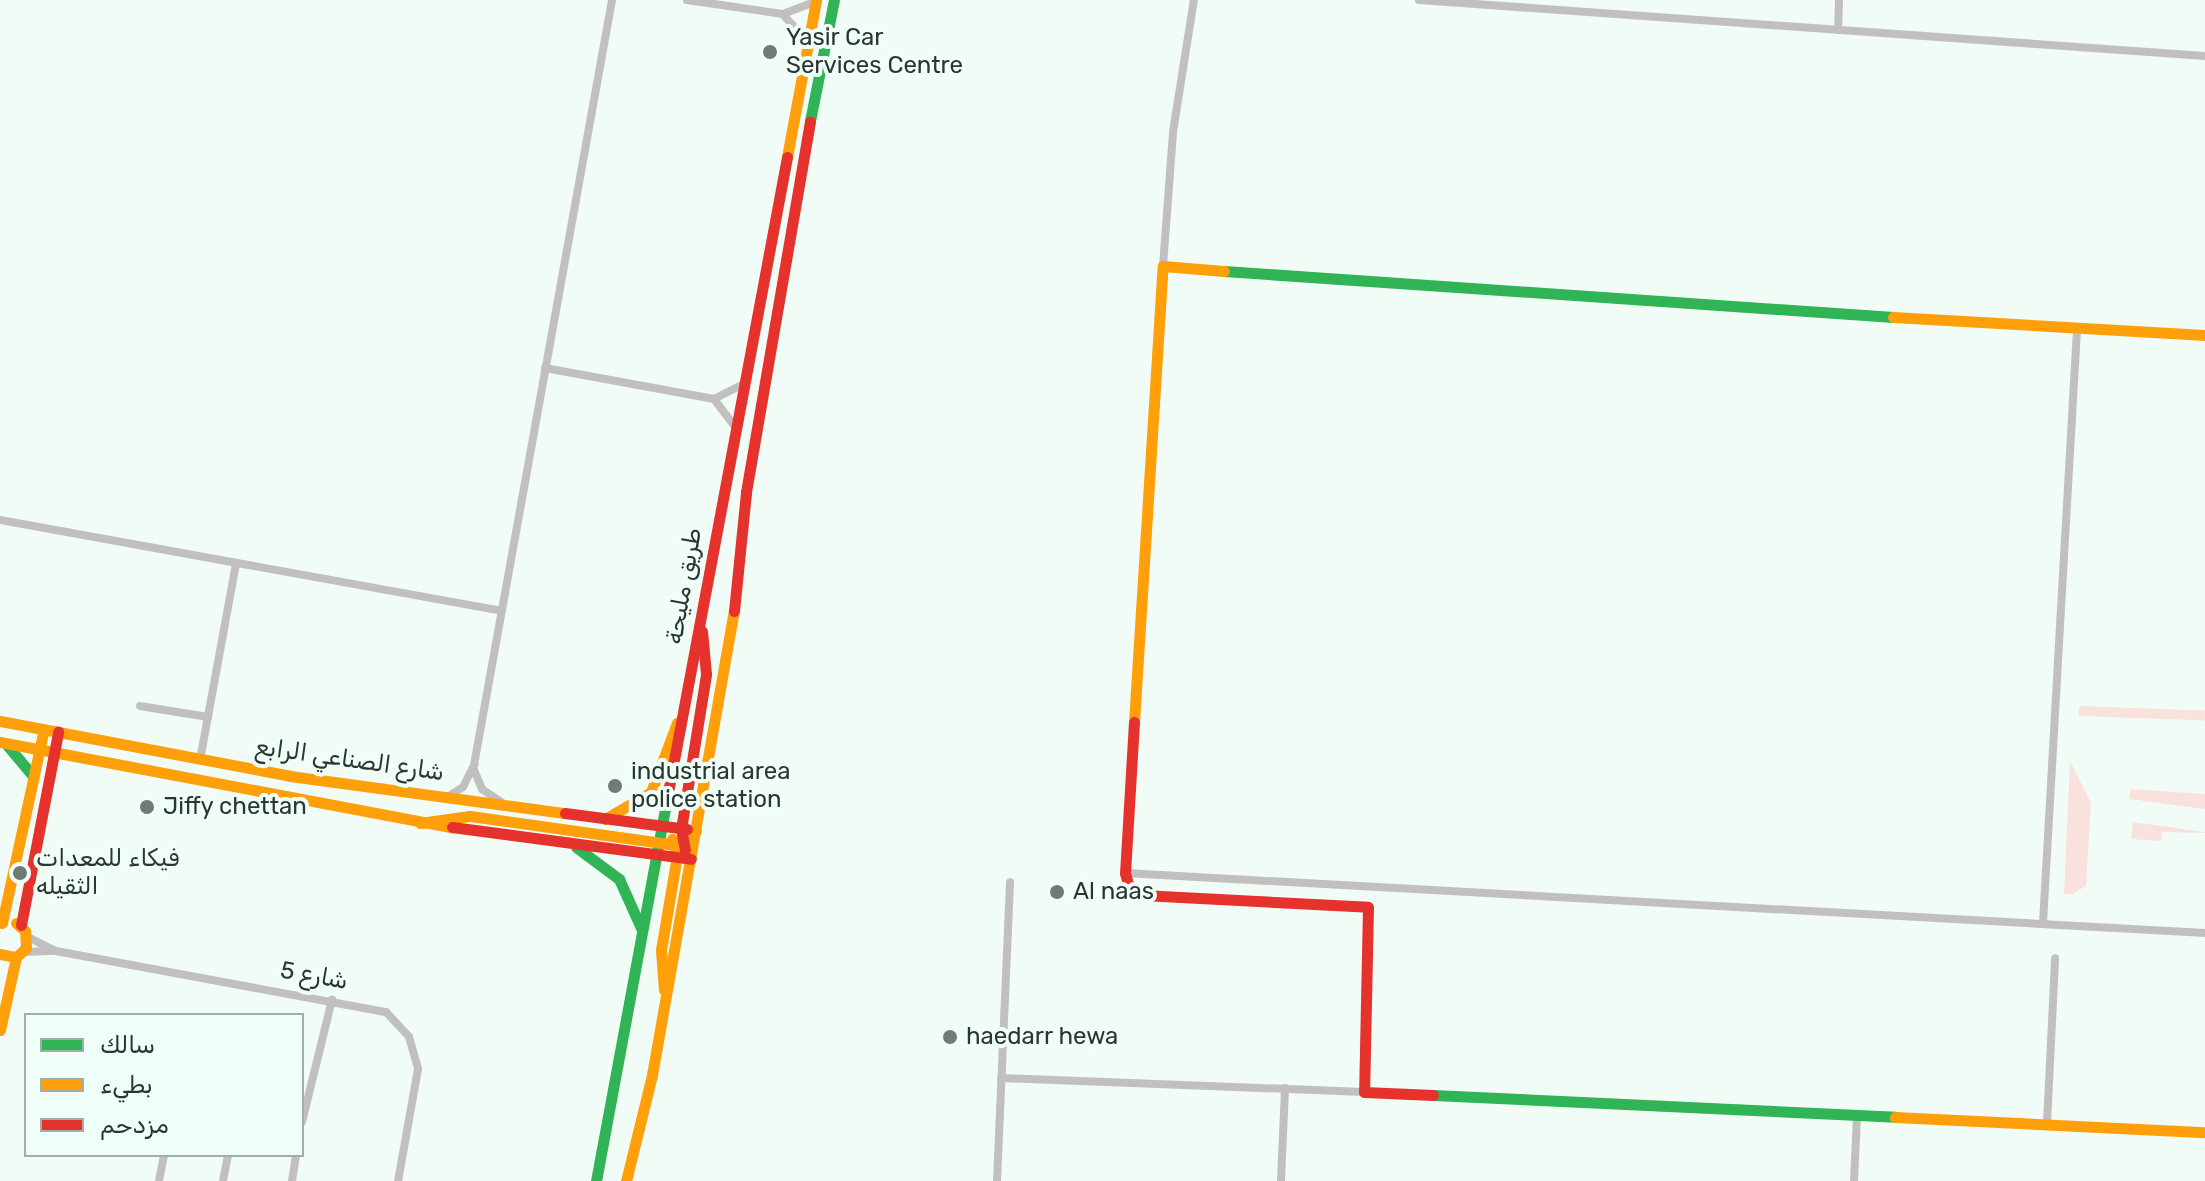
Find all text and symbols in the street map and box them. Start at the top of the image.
place label: Yasir Car Services Centre [786,24,963,80]
marker: Yasir Car Services Centre [761,43,779,61]
street label: طريق مليحة [660,526,708,646]
street label: شارع الصناعي الرابع [254,733,446,787]
place label: industrial area police station [631,758,790,814]
marker: industrial area police station [606,777,624,795]
place label: Jiffy chettan [163,793,308,821]
marker: Jiffy chettan [138,798,156,816]
place label: فيكاء للمعدات الثقيله [36,845,179,901]
marker: فيكاء للمعدات الثقيله [11,864,29,882]
place label: Al naas [1073,878,1154,906]
marker: Al naas [1048,883,1066,901]
street label: شارع 5 [278,956,350,996]
legend [24,1013,304,1157]
place label: haedarr hewa [966,1023,1119,1051]
marker: haedarr hewa [941,1028,959,1046]
text: سالك [100,1031,155,1059]
text: بطيء [100,1071,153,1099]
text: مزدحم [100,1111,169,1139]

